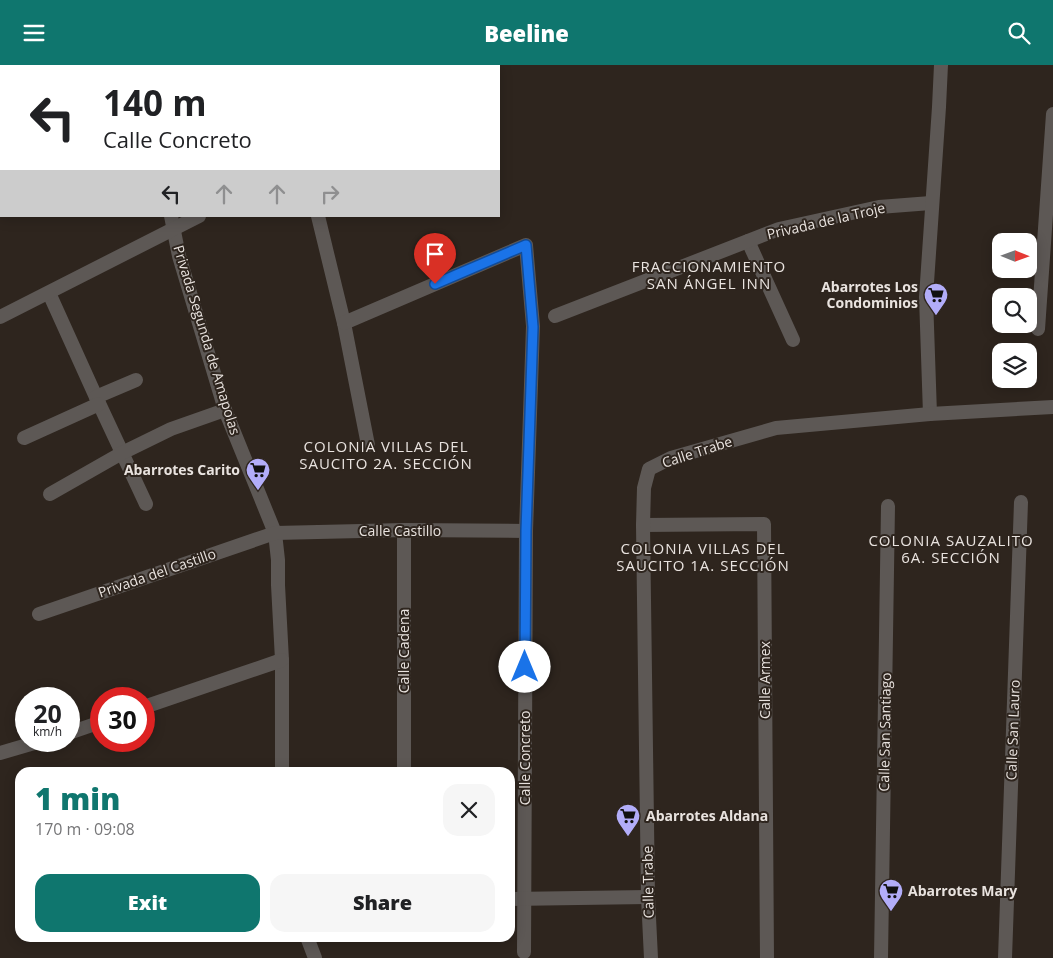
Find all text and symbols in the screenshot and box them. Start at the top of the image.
text: Beeline [484,18,569,48]
icon: menu [20,19,48,47]
icon: search [1005,19,1033,47]
text: 140 m [103,79,207,126]
icon: left [20,85,85,150]
text: Calle Concreto [103,124,252,154]
icon: left [157,180,185,208]
icon: ahead [210,180,238,208]
icon: ahead [263,180,291,208]
icon: right [316,180,344,208]
street label: Privada de la Troje [765,198,887,243]
pin [414,233,456,284]
north arrow [992,233,1038,277]
map controls [992,233,1037,388]
icon: arrive [421,240,449,268]
street label: Privada Segunda de Amapolas [170,243,246,437]
district label: FRACCIONAMIENTO SAN ÁNGEL INN [632,256,786,293]
place label: Abarrotes Los Condominios [821,277,918,312]
supermarket icon: Abarrotes Los Condominios [923,282,949,316]
button: search [992,288,1037,333]
button: layers [992,343,1037,388]
street label: Calle Trabe [659,431,735,472]
district label: COLONIA VILLAS DEL SAUCITO 2A. SECCIÓN [299,436,473,473]
supermarket icon: Abarrotes Carito [245,457,271,491]
place label: Abarrotes Carito [124,460,240,479]
street label: Calle Castillo [359,521,441,540]
district label: COLONIA SAUZALITO 6A. SECCIÓN [868,530,1034,567]
district label: COLONIA VILLAS DEL SAUCITO 1A. SECCIÓN [616,538,790,575]
street label: Privada del Castillo [95,543,218,602]
street label: Calle Cadena [394,609,413,693]
position arrow [498,640,550,692]
street label: Calle Armex [755,640,774,719]
street label: Calle San Santiago [874,672,895,792]
street label: Calle San Lauro [1001,679,1024,781]
speed limit sign: 30 [90,687,155,752]
text: 20 [33,696,62,730]
street label: Calle Concreto [515,711,534,805]
text: km/h [33,723,62,740]
text: 1 min [35,778,120,819]
button: close [443,784,495,836]
supermarket icon: Abarrotes Aldana [615,803,641,837]
place label: Abarrotes Aldana [646,806,768,825]
text: 170 m · 09:08 [35,818,135,840]
street label: Calle Trabe [637,845,658,919]
button: Exit [35,874,260,932]
button: Share [270,874,495,932]
supermarket icon: Abarrotes Mary [878,878,904,912]
place label: Abarrotes Mary [908,881,1017,900]

